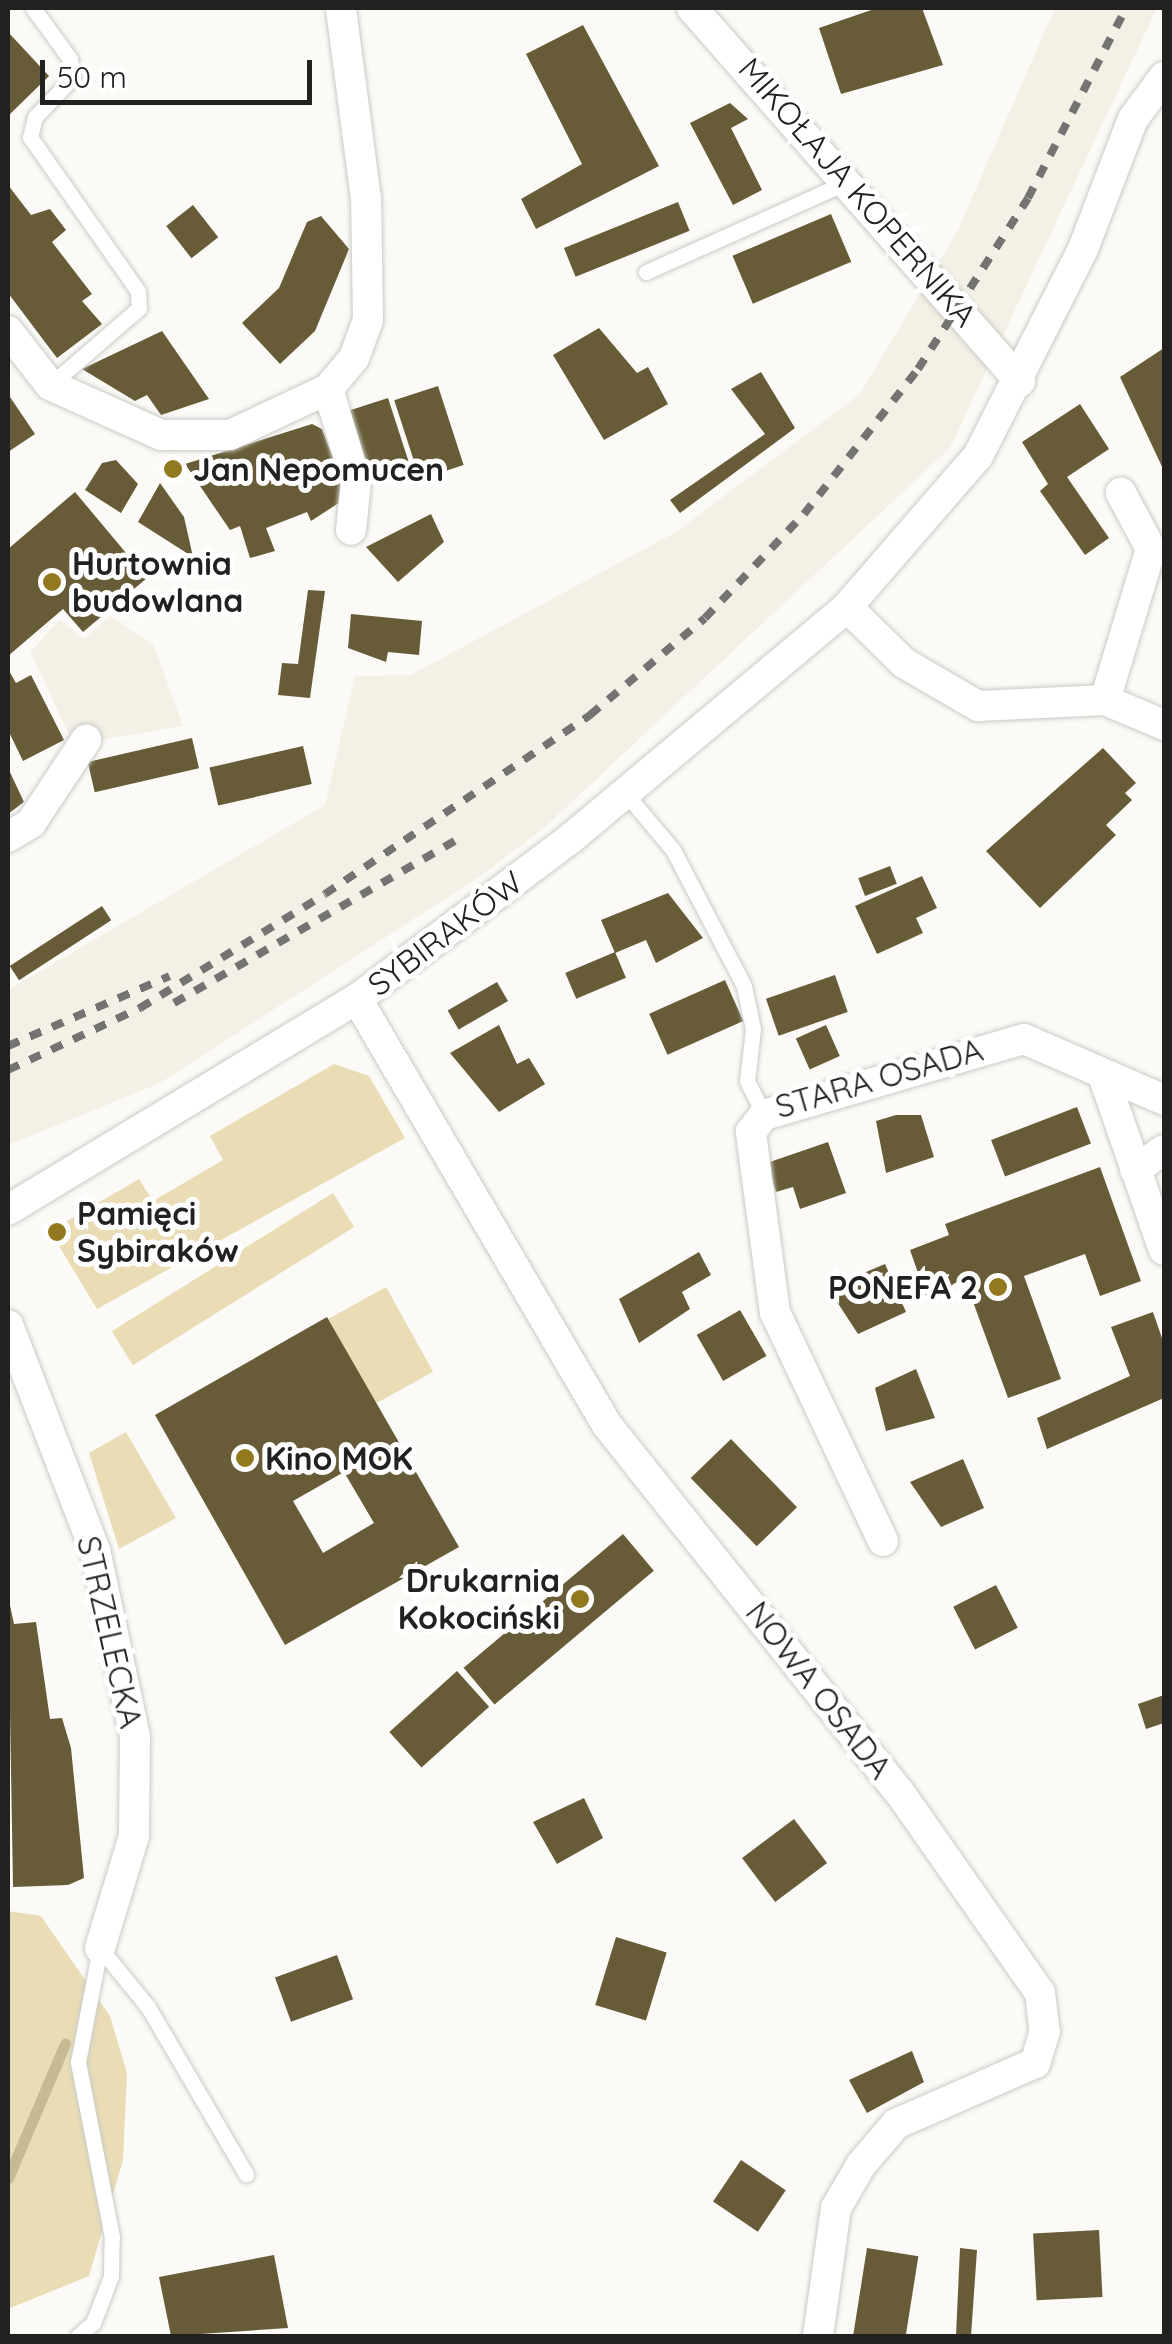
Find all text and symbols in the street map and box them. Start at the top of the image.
scale bar [45,40,318,102]
street label: MIKOŁAJA KOPERNIKA [731,50,985,334]
text: 50 m [57,58,127,96]
place label: Jan Nepomucen [193,450,444,488]
marker: Jan Nepomucen [162,458,184,480]
place label: Hurtownia budowlana [72,545,243,620]
marker: Hurtownia budowlana [41,571,63,593]
street label: SYBIRAKÓW [360,862,530,1004]
street label: STARA OSADA [771,1030,987,1126]
place label: Pamięci Sybiraków [77,1195,239,1270]
marker: Pamięci Sybiraków [46,1221,68,1243]
place label: PONEFA 2 [828,1268,978,1306]
marker: PONEFA 2 [987,1276,1009,1298]
place label: Kino MOK [265,1439,413,1477]
marker: Kino MOK [234,1447,256,1469]
street label: STRZELECKA [69,1532,151,1732]
place label: Drukarnia Kokociński [398,1562,560,1637]
marker: Drukarnia Kokociński [569,1588,591,1610]
street label: NOWA OSADA [738,1594,900,1786]

